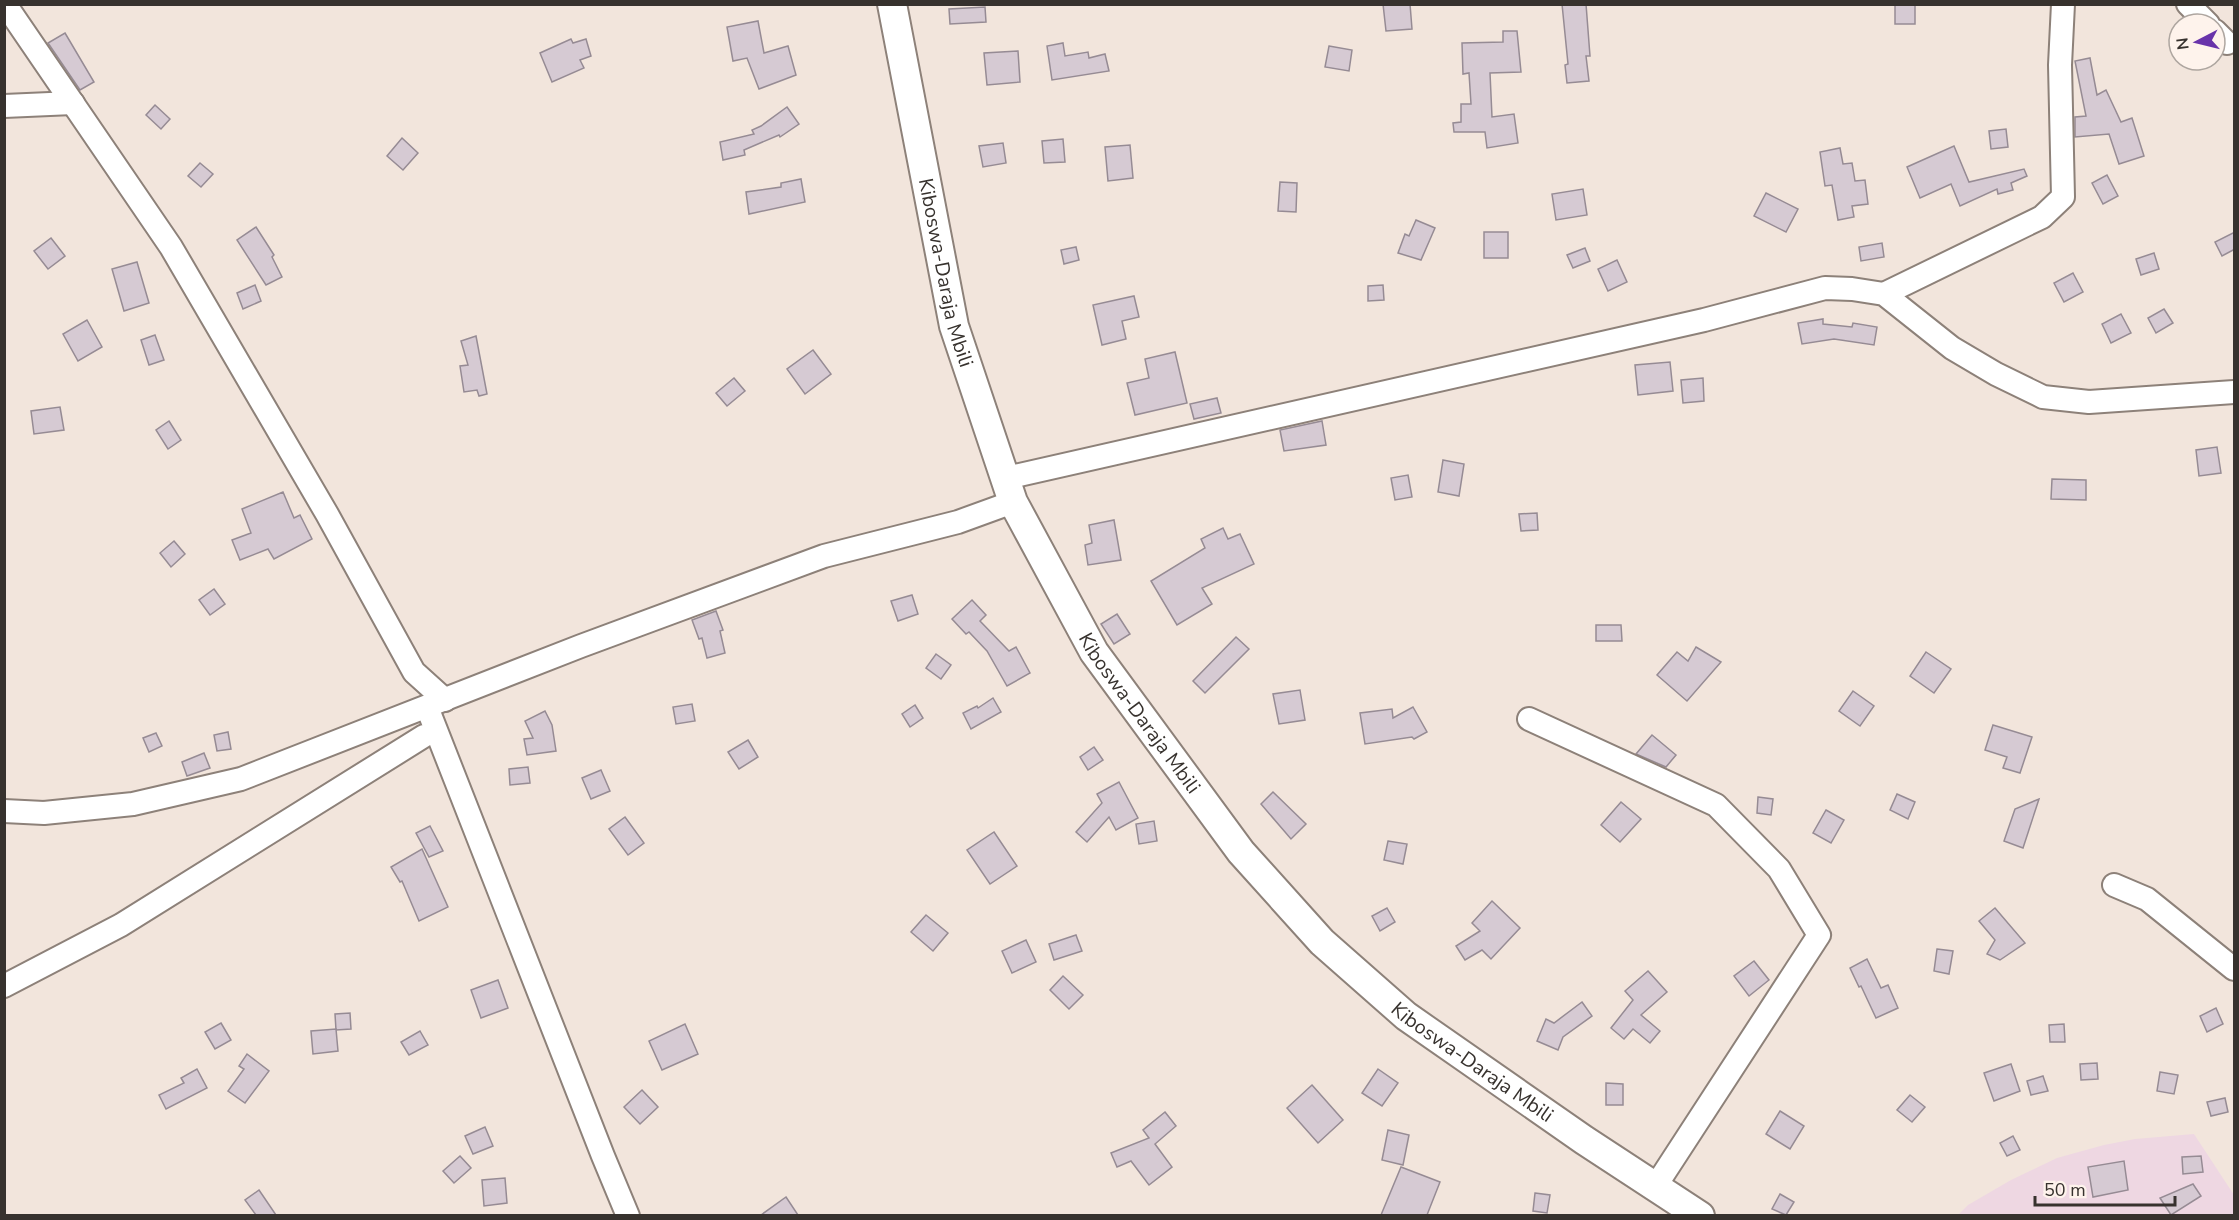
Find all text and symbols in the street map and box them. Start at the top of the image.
north arrow [2167,12,2227,72]
text: N [2171,36,2195,51]
street label: Kiboswa-Daraja Mbili [912,176,980,371]
street label: Kiboswa-Daraja Mbili [1072,628,1207,799]
street label: Kiboswa-Daraja Mbili [1385,996,1559,1128]
scale bar [2035,1169,2174,1207]
text: 50 m [2044,1178,2086,1202]

